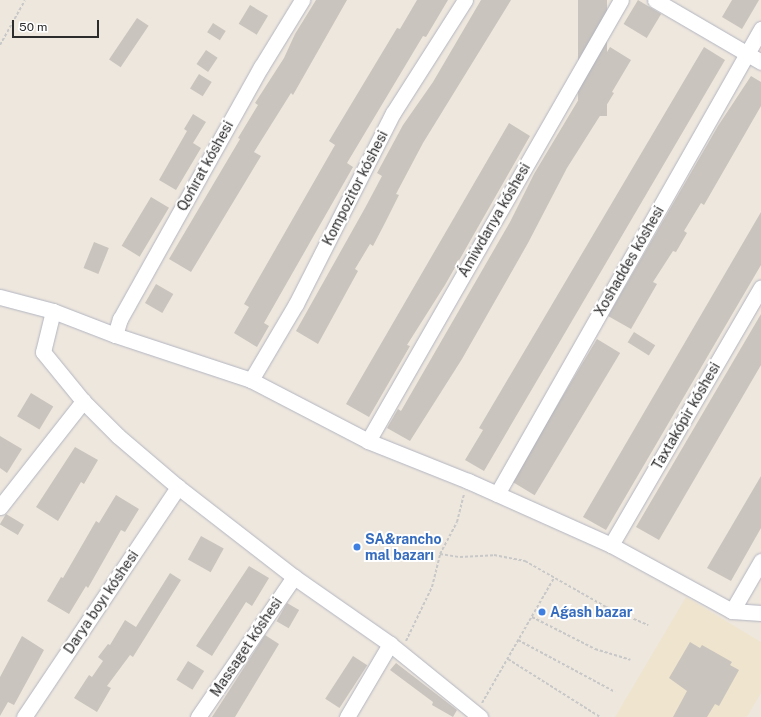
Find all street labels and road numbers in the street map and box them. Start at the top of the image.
street label: Qońırat kóshesi [173,118,237,214]
street label: Kompozitor kóshesi [319,128,391,248]
street label: Ámiwdarıya kóshesi [455,160,533,280]
street label: Xoshaddes kóshesi [591,203,667,319]
street label: Taxtakópir kóshesi [648,359,724,473]
street label: Darya boyı kóshesi [60,547,142,657]
street label: Massaget kóshesi [207,594,285,700]

